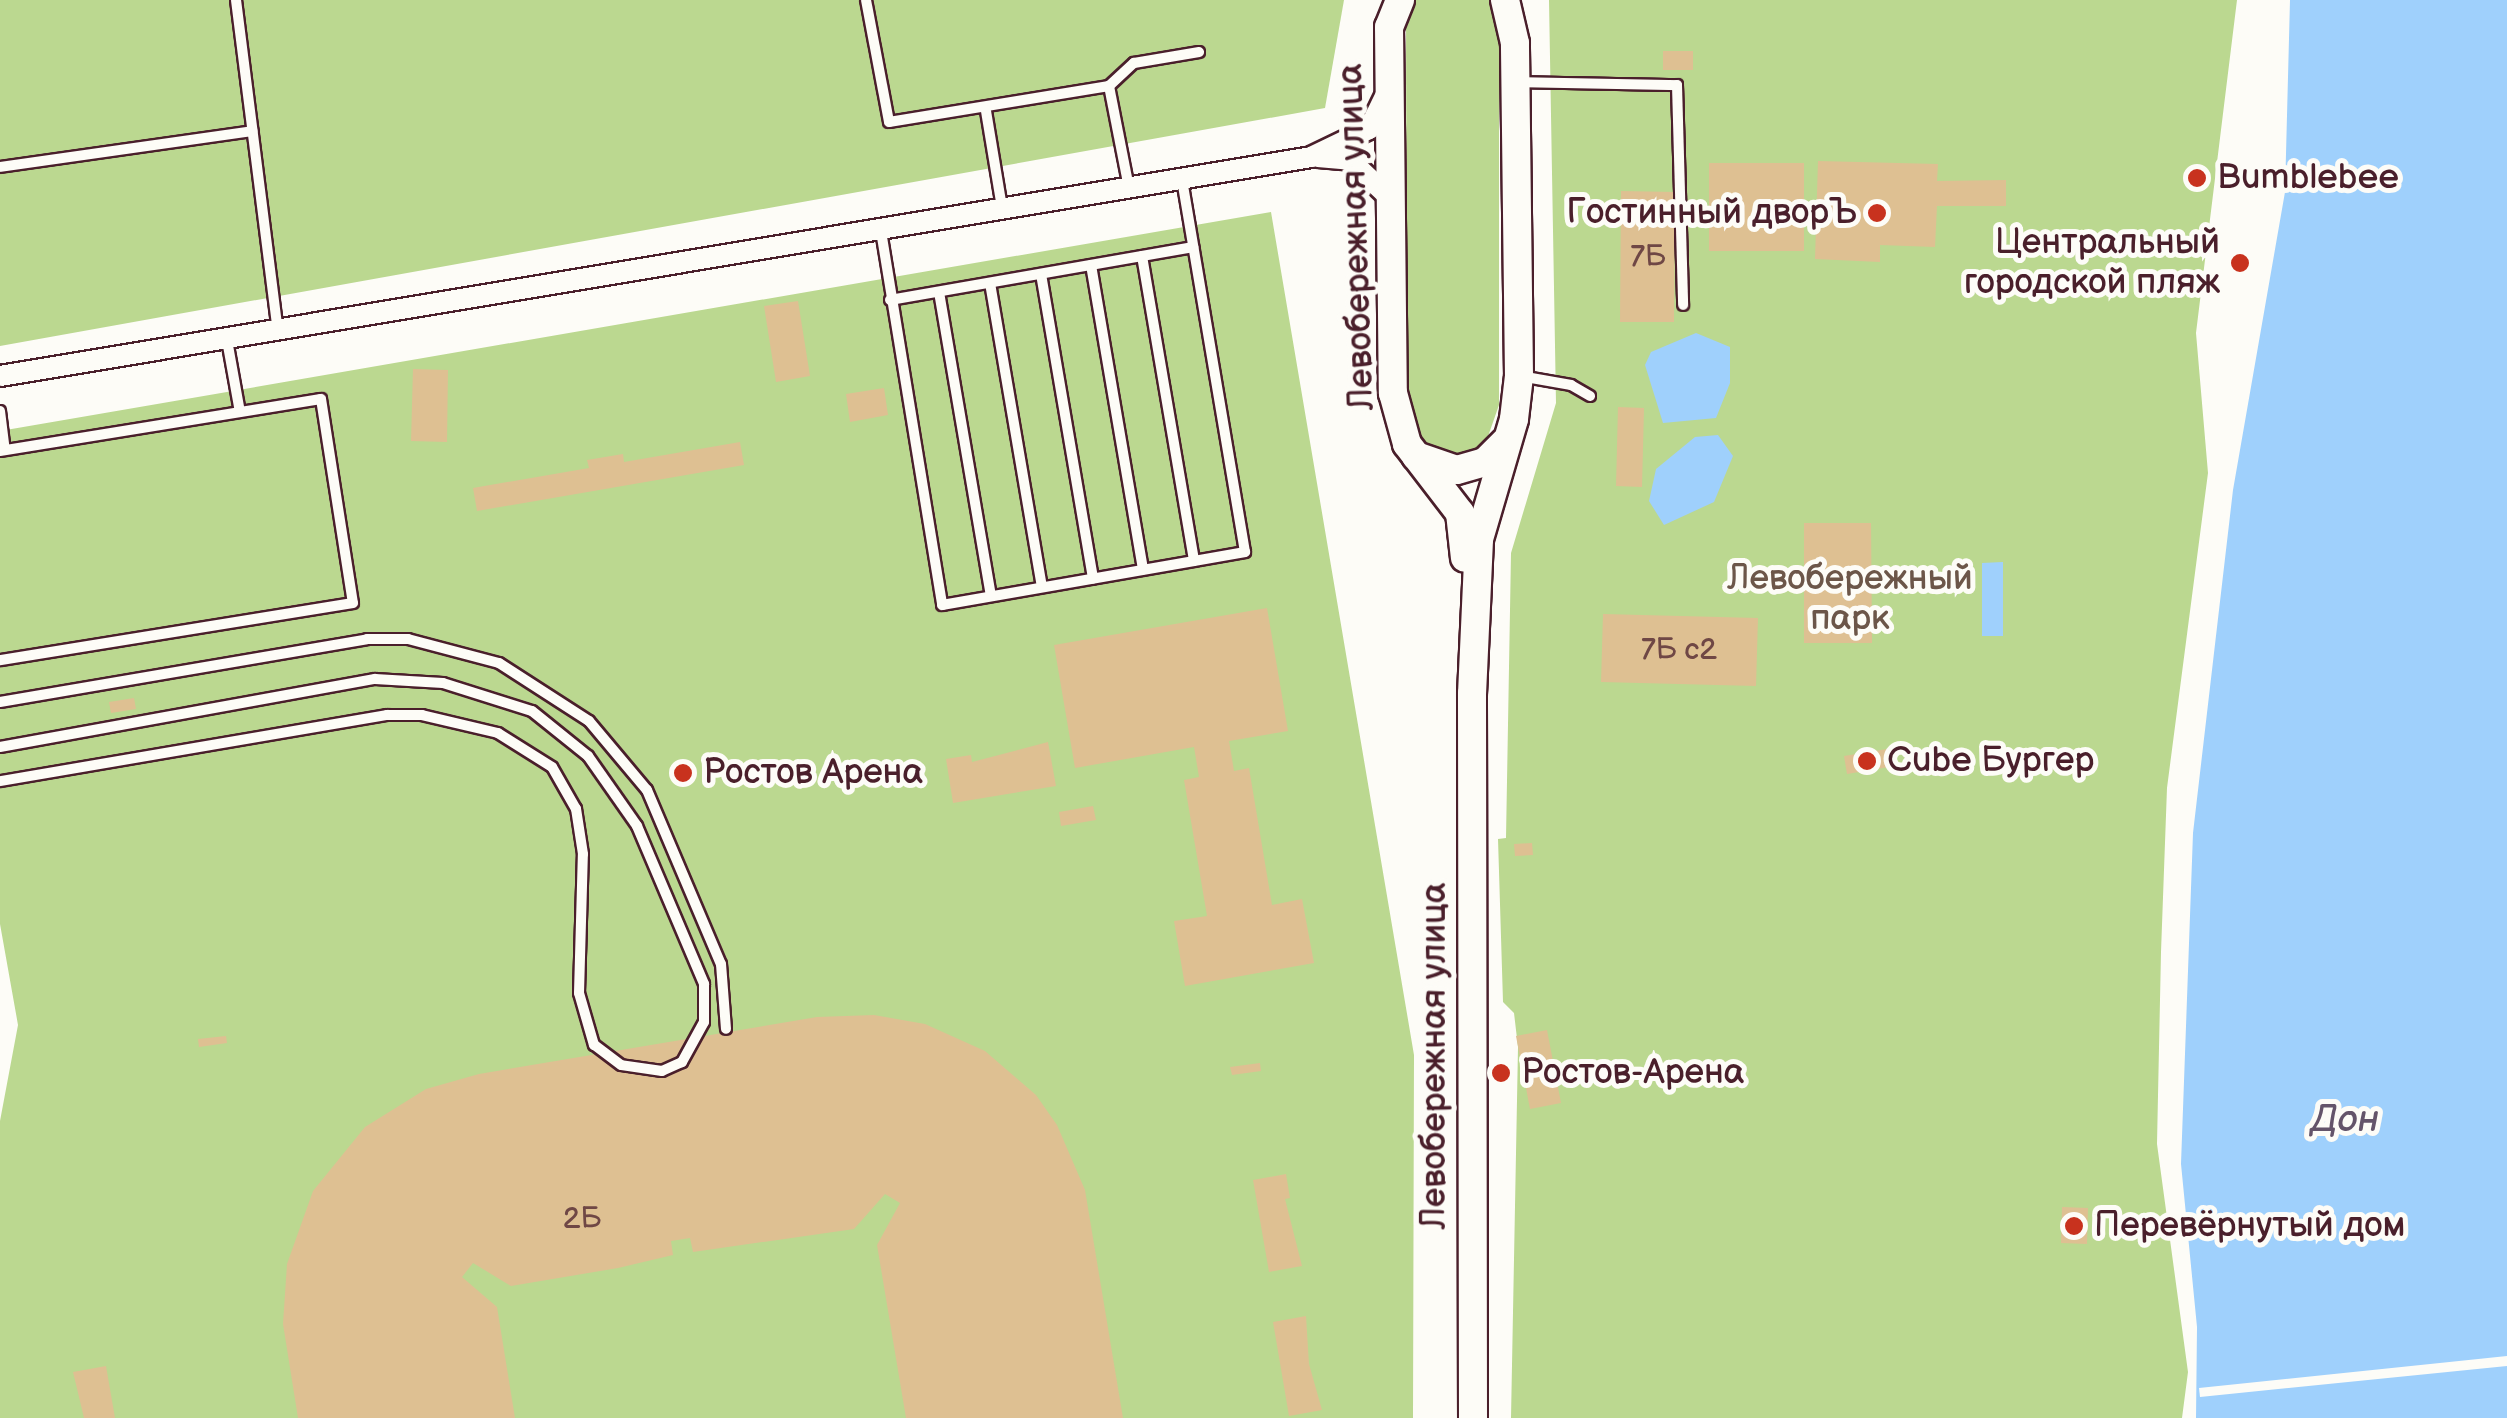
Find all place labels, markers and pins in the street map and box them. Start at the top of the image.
place label: Bumblebee [2217,157,2399,199]
marker: Bumblebee [2186,167,2208,189]
place label: Гостинный дворЪ [1567,192,1857,234]
marker: Гостинный дворЪ [1866,202,1888,224]
place label: Центральный городской пляж [1964,222,2220,304]
marker: Центральный городской пляж [2229,252,2251,274]
place label: Cube Бургер [1887,740,2094,782]
marker: Cube Бургер [1856,750,1878,772]
place label: Ростов Арена [703,752,923,794]
marker: Ростов Арена [672,762,694,784]
place label: Ростов-Арена [1521,1052,1744,1094]
marker: Ростов-Арена [1490,1062,1512,1084]
place label: Перевёрнутый дом [2094,1205,2406,1247]
marker: Перевёрнутый дом [2063,1215,2085,1237]

